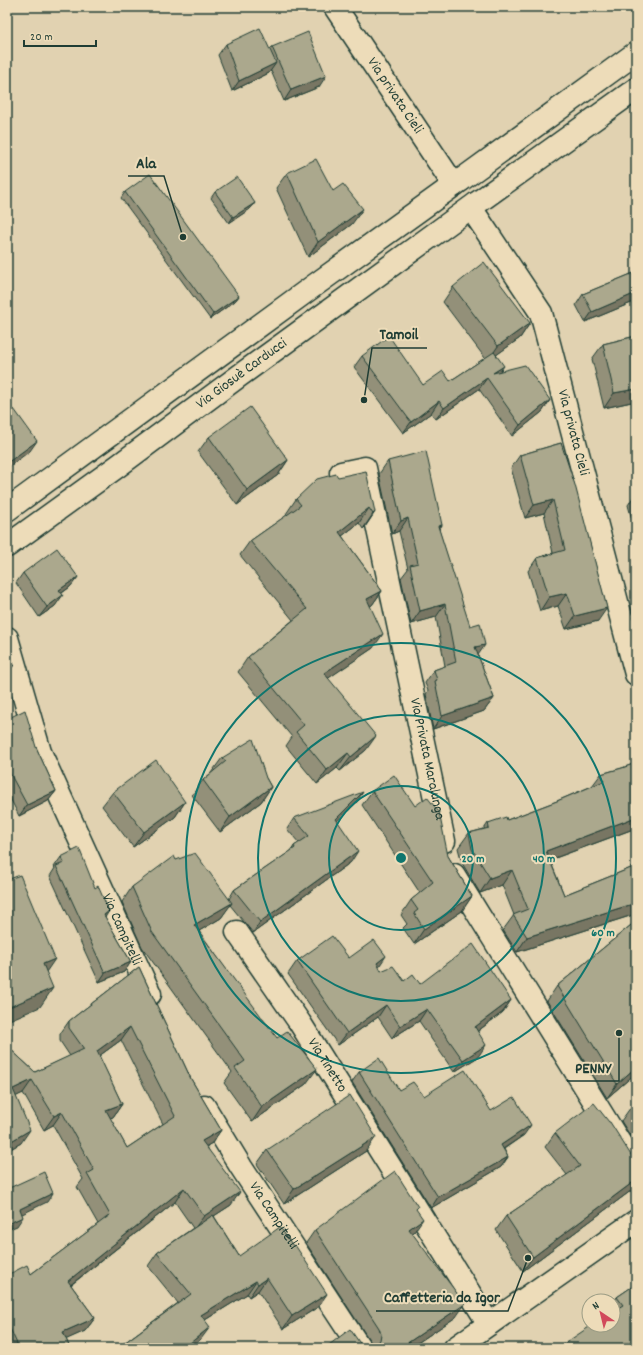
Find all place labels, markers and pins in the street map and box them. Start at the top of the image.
callout: Ala [128,148,164,176]
callout: Tamoil [372,320,427,348]
centre of rings [394,851,408,865]
callout: PENNY [567,1053,619,1081]
callout: Caffetteria da Igor [376,1283,508,1311]

